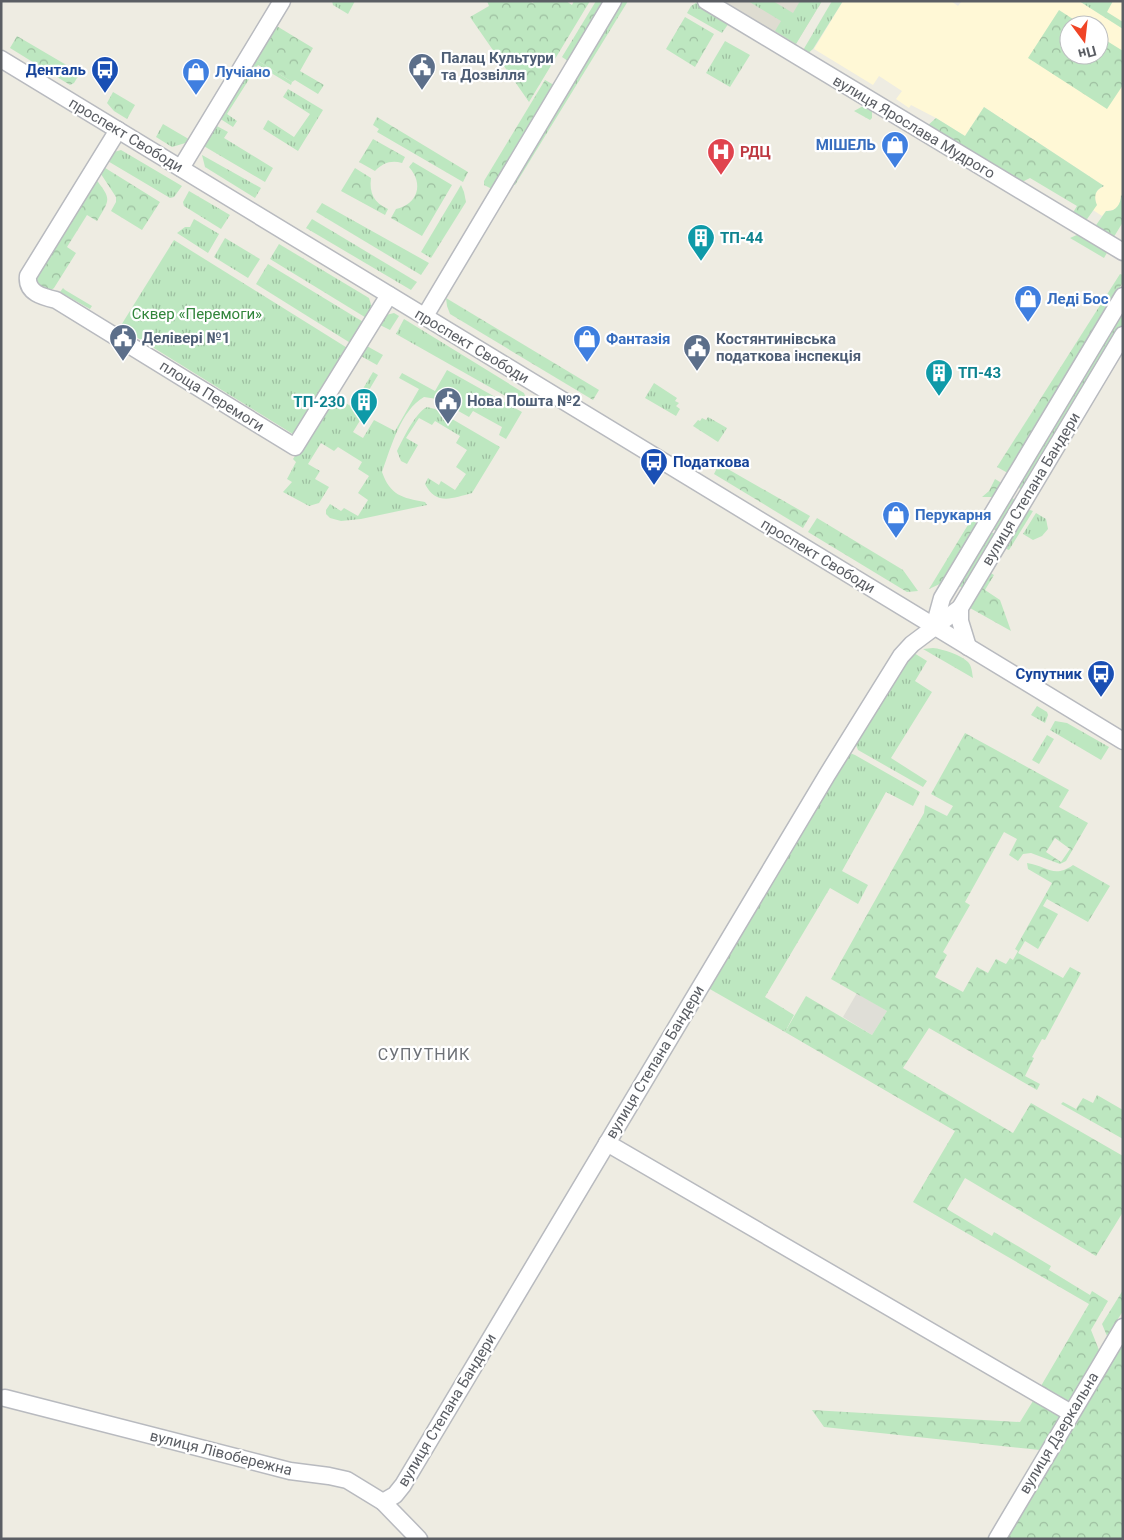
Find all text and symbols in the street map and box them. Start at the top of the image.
north arrow [1059,15,1109,65]
text: Пн [1077,43,1098,63]
place label: Палац Культури та Дозвілля [441,49,554,84]
public building icon: Палац Культури та Дозвілля [407,52,437,91]
bus stop icon: Денталь [90,55,120,94]
shop icon: Лучіано [181,57,211,96]
place label: Денталь [26,61,86,79]
place label: Лучіано [215,63,270,81]
street label: вулиця Ярослава Мудрого [830,71,998,183]
street label: проспект Свободи [66,94,186,176]
shop icon: МІШЕЛЬ [880,130,910,169]
place label: МІШЕЛЬ [816,136,876,154]
hospital icon: РДЦ [706,137,736,176]
place label: РДЦ [740,143,771,161]
building icon: ТП-44 [686,223,716,262]
place label: ТП-44 [720,229,763,247]
shop icon: Леді Бос [1013,284,1043,323]
place label: Леді Бос [1047,290,1109,308]
park label: Сквер «Перемоги» [132,305,262,323]
street label: проспект Свободи [412,305,532,387]
public building icon: Делівері №1 [108,323,138,362]
shop icon: Фантазія [572,324,602,363]
place label: Делівері №1 [142,329,230,347]
place label: Фантазія [606,330,670,348]
place label: Костянтинівська податкова інспекція [716,330,861,365]
public building icon: Костянтинівська податкова інспекція [682,333,712,372]
street label: площа Перемоги [156,357,268,435]
building icon: ТП-43 [924,358,954,397]
place label: ТП-43 [958,364,1001,382]
public building icon: Нова Пошта №2 [433,386,463,425]
building icon: ТП-230 [349,387,379,426]
place label: Нова Пошта №2 [467,392,581,410]
place label: ТП-230 [293,393,345,411]
street label: вулиця Степана Бандери [978,409,1084,569]
bus stop icon: Податкова [639,447,669,486]
place label: Податкова [673,453,750,471]
shop icon: Перукарня [881,500,911,539]
place label: Перукарня [915,506,991,524]
street label: проспект Свободи [758,515,878,597]
bus stop icon: Супутник [1086,659,1116,698]
place label: Супутник [1016,665,1083,683]
street label: вулиця Степана Бандери [602,982,708,1142]
district label: СУПУТНИК [378,1045,470,1064]
street label: вулиця Степана Бандери [394,1330,500,1490]
street label: вулиця Дзеркальна [1016,1369,1102,1497]
street label: вулиця Лівобережна [148,1427,294,1479]

